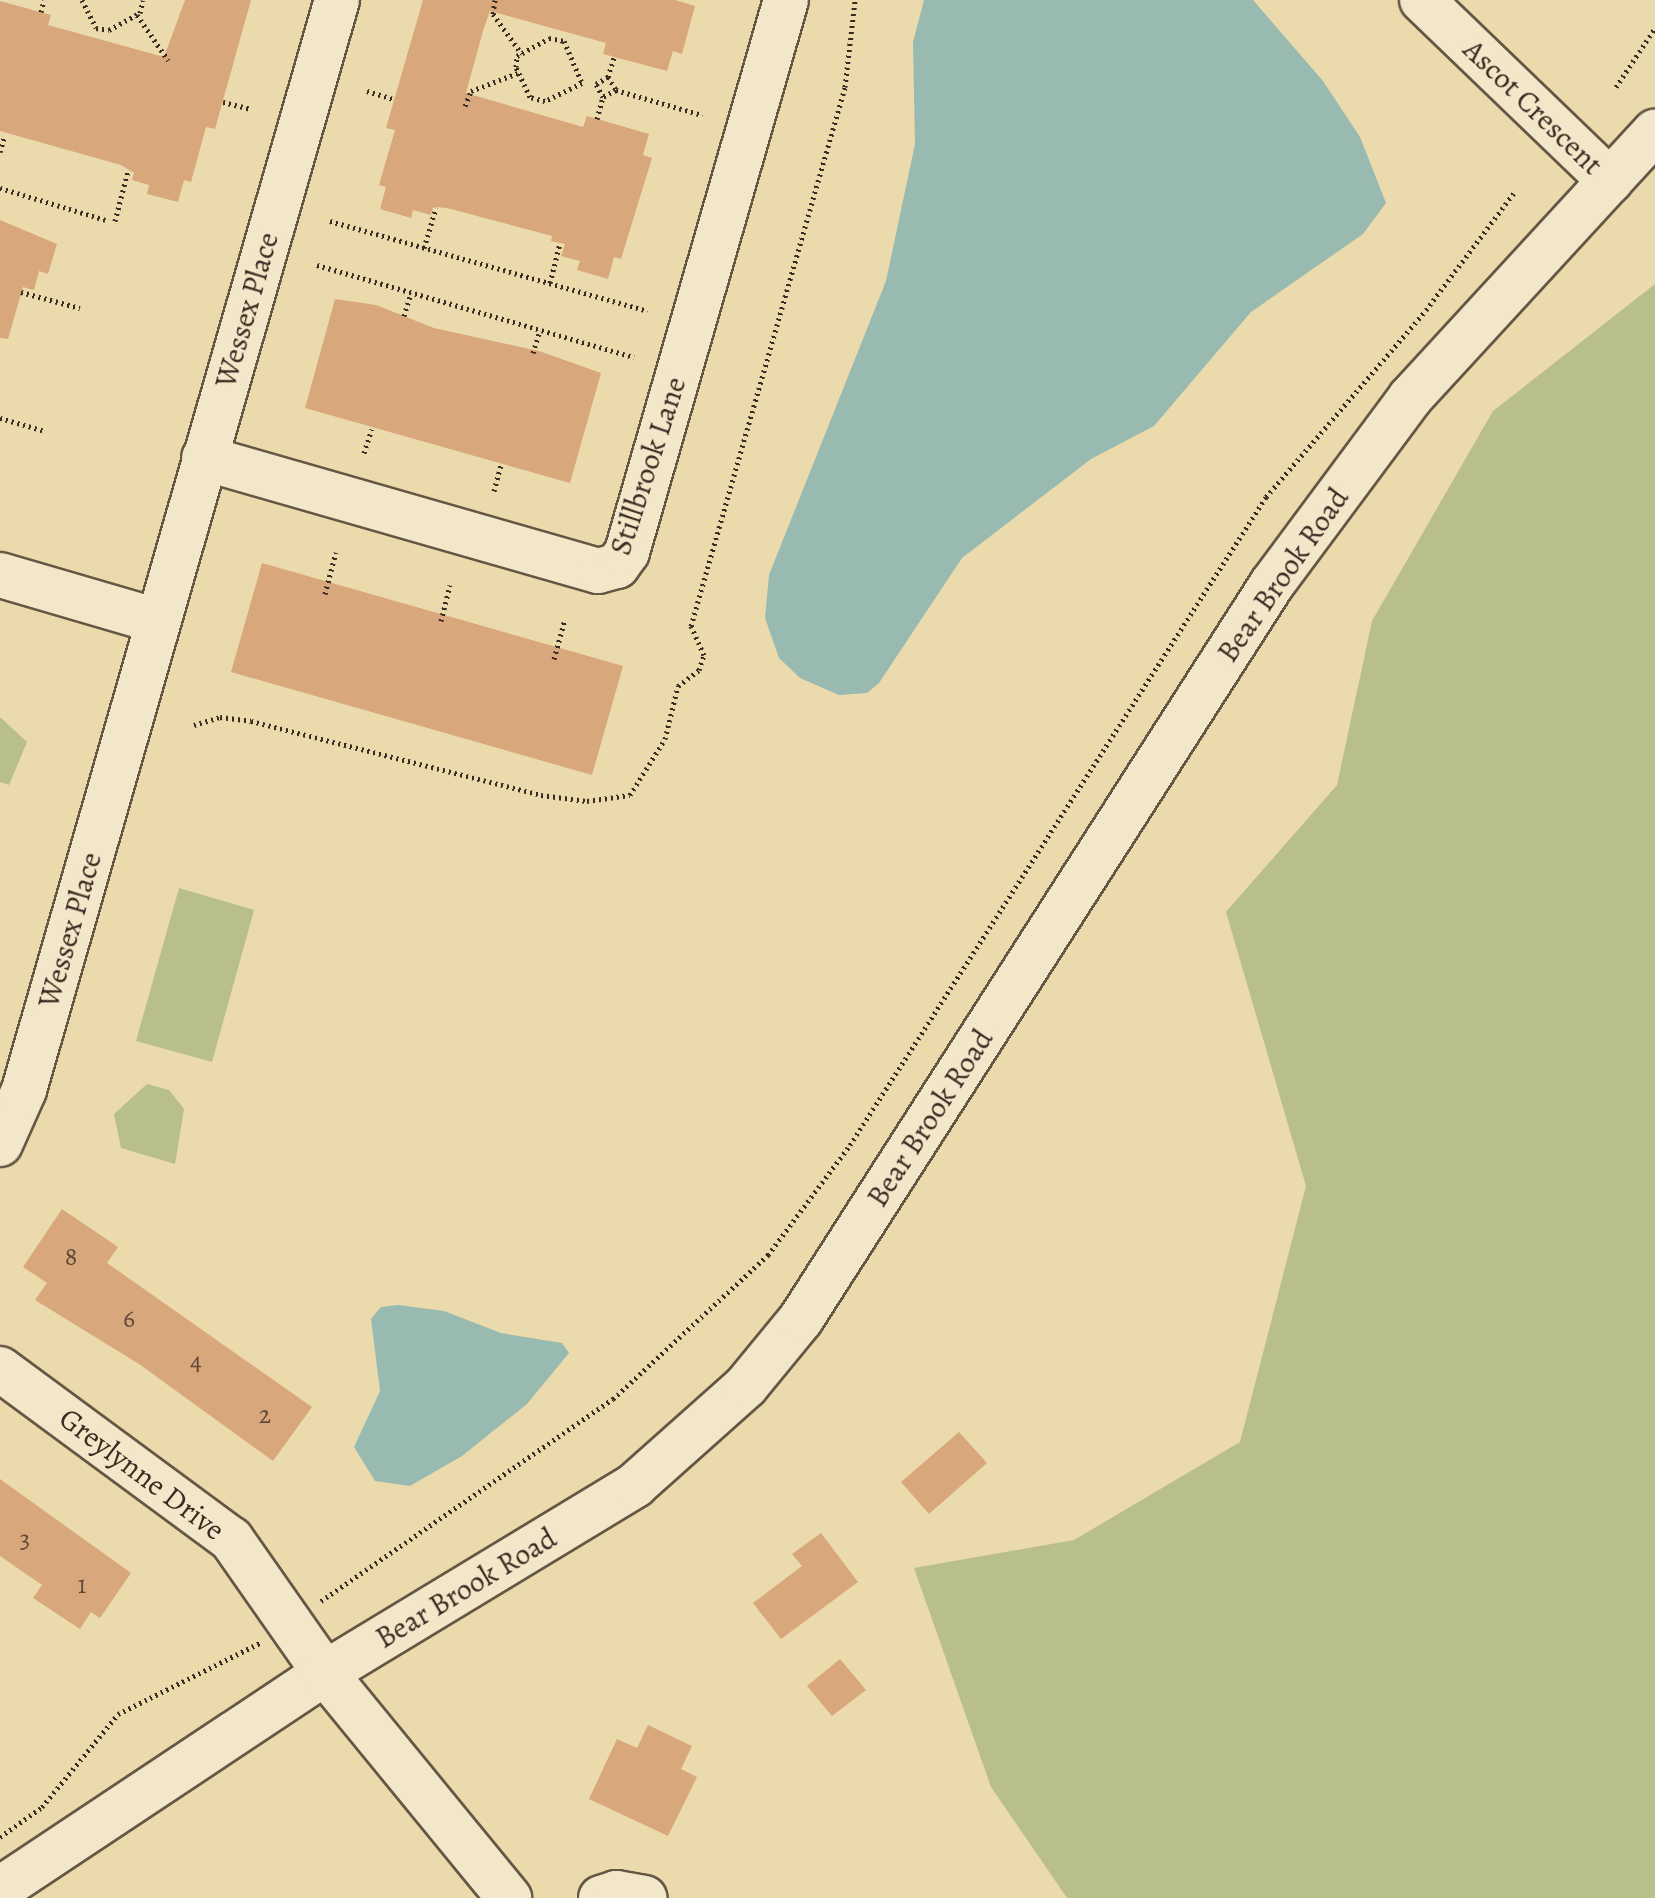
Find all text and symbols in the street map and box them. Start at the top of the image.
street label: Ascot Crescent [1456,32,1610,182]
street label: Wessex Place [208,228,286,392]
street label: Stillbrook Lane [602,372,694,560]
street label: Bear Brook Road [1210,481,1356,669]
street label: Wessex Place [31,848,109,1012]
street label: Bear Brook Road [859,1022,1001,1214]
house number: 8 [65,1241,77,1273]
house number: 6 [123,1303,135,1335]
house number: 4 [190,1346,202,1378]
house number: 2 [259,1399,271,1431]
street label: Greylynne Drive [52,1400,232,1548]
street label: Bear Brook Road [369,1520,563,1656]
house number: 3 [20,1523,30,1555]
house number: 1 [78,1569,86,1601]

